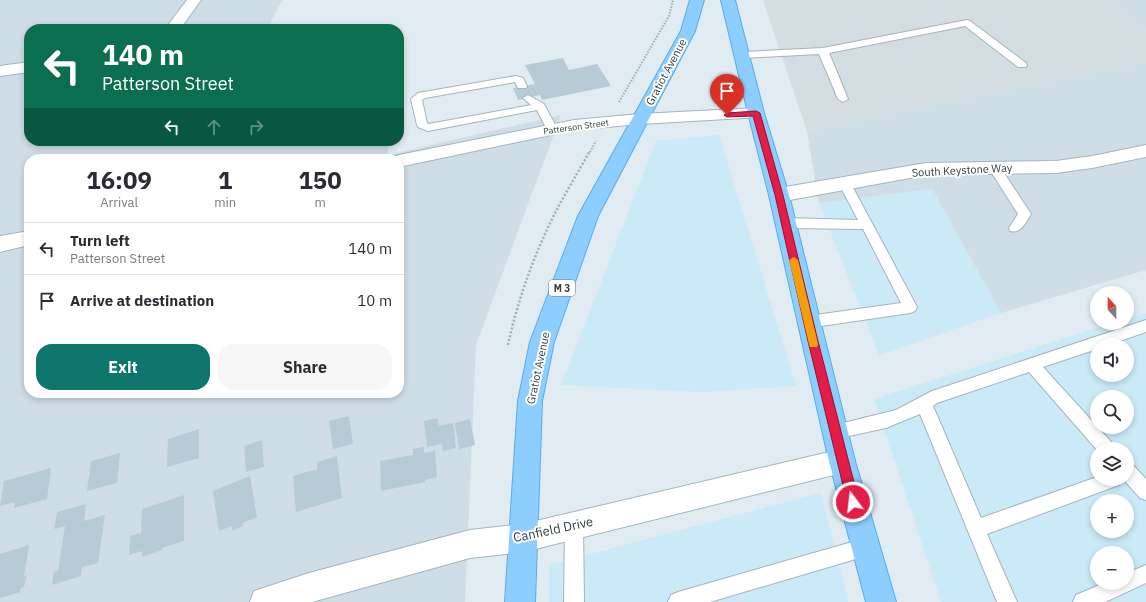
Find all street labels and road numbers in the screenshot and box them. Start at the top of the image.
street label: Gratiot Avenue [643,36,689,108]
street label: Patterson Street [543,116,609,137]
street label: South Keystone Way [911,160,1013,180]
road number: M 3 [549,280,575,296]
street label: Gratiot Avenue [524,331,552,405]
street label: Canfield Drive [512,513,595,546]

